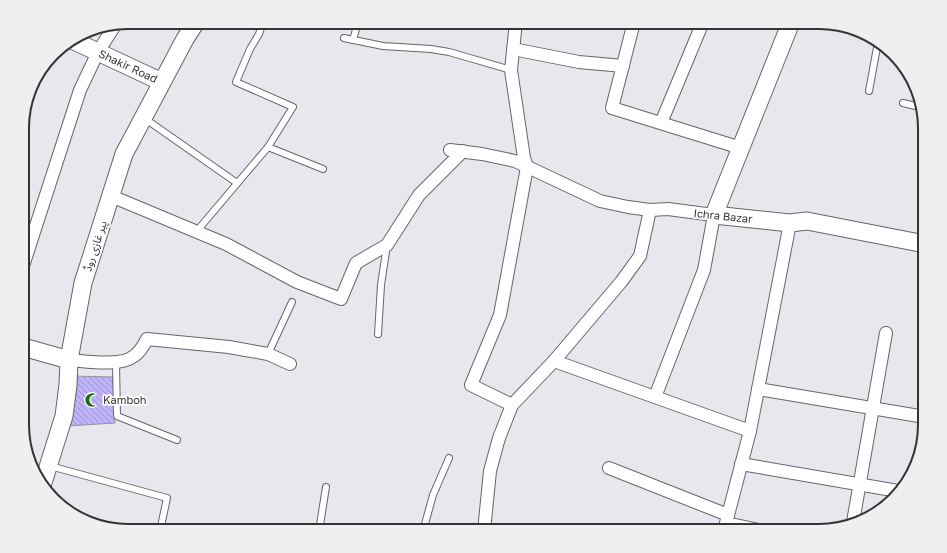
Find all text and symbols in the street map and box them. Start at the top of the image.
street label: Shakir Road [97,47,160,85]
street label: Ichra Bazar [693,206,754,225]
street label: پیر غازی روڈ [80,219,111,274]
mosque icon: Kamboh [84,392,100,408]
place label: Kamboh [103,393,147,406]

